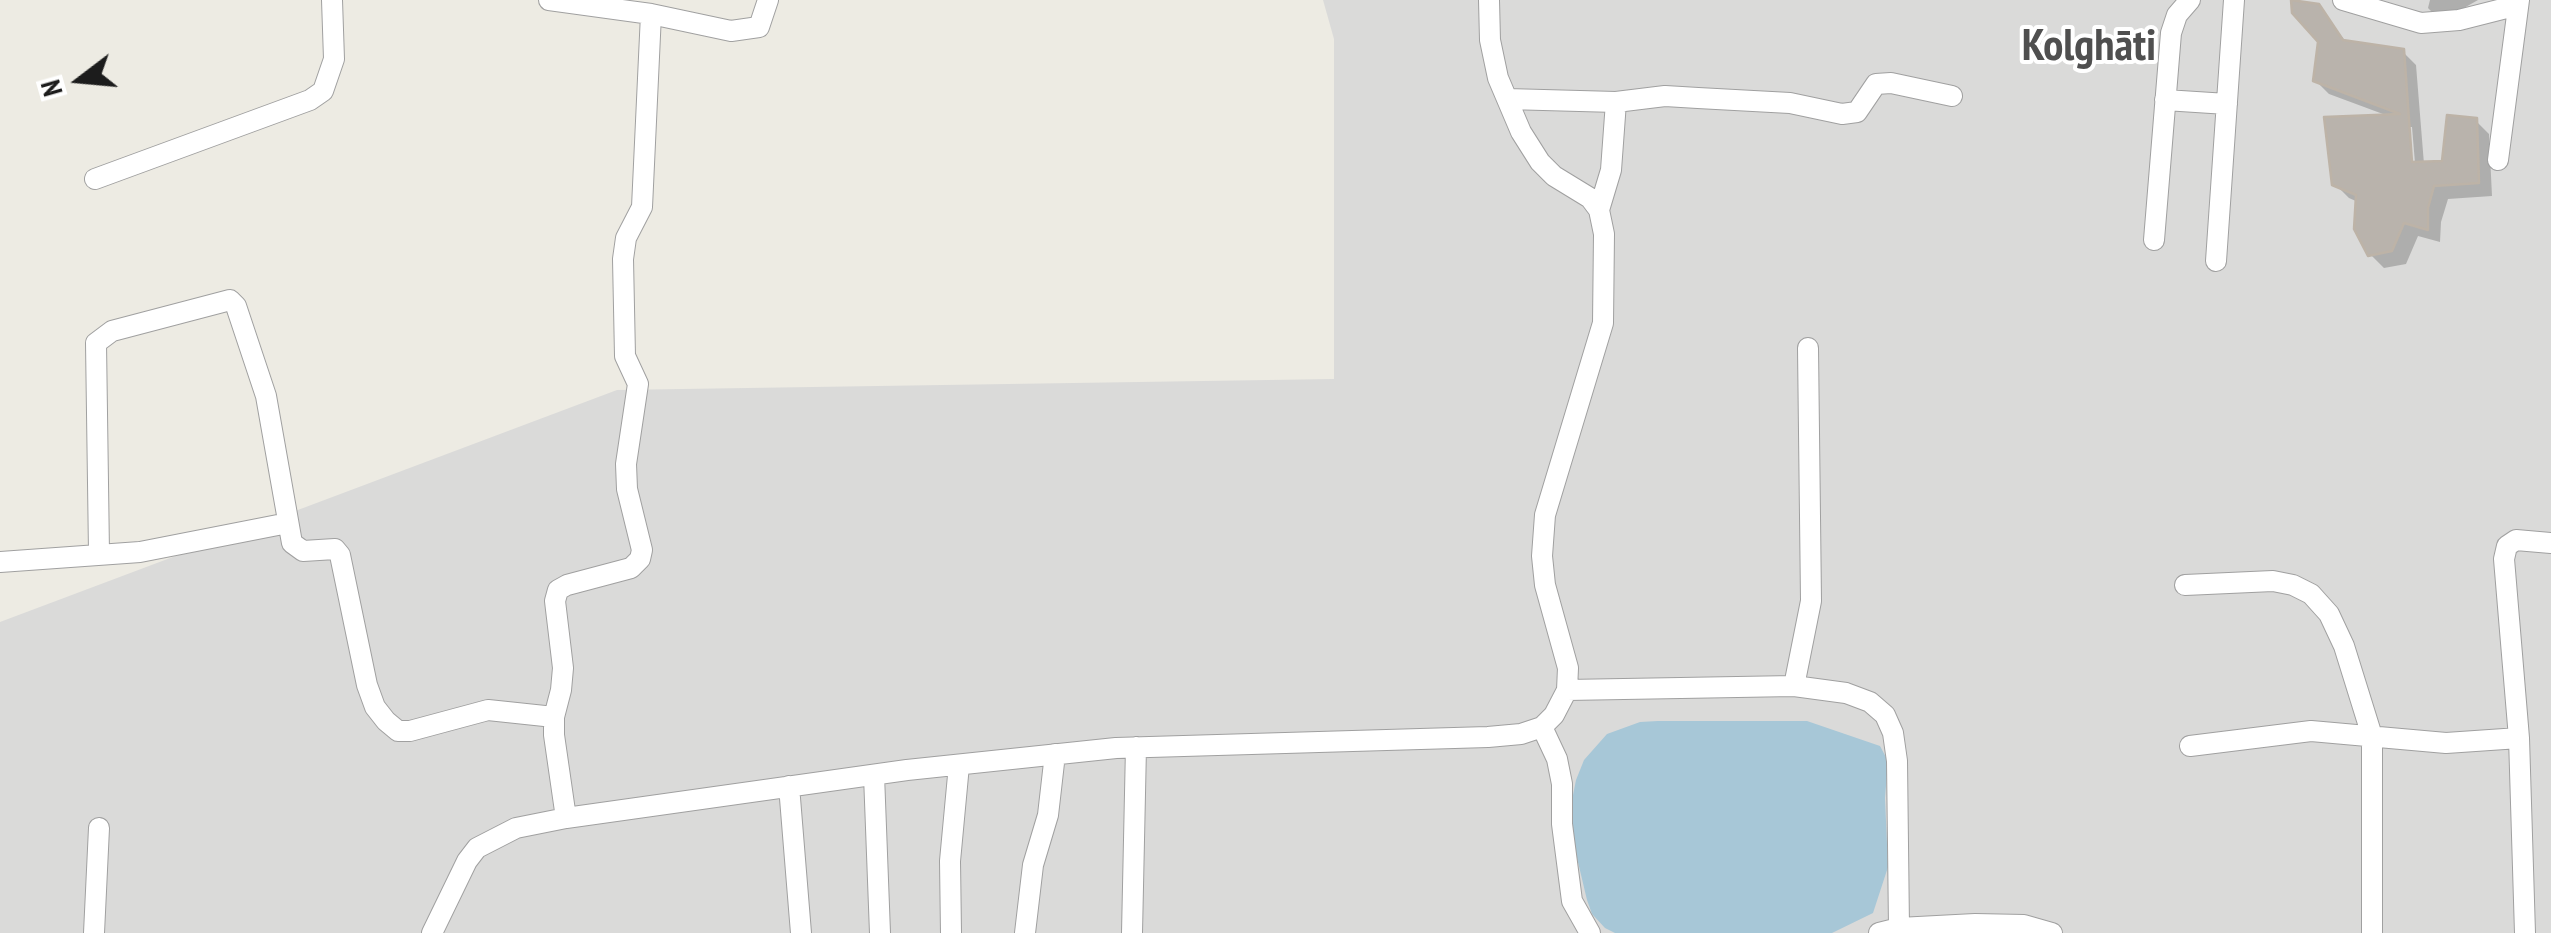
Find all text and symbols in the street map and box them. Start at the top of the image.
district label: Kolghāti [2022,20,2156,74]
north arrow [30,30,130,130]
text: N [31,76,71,101]

